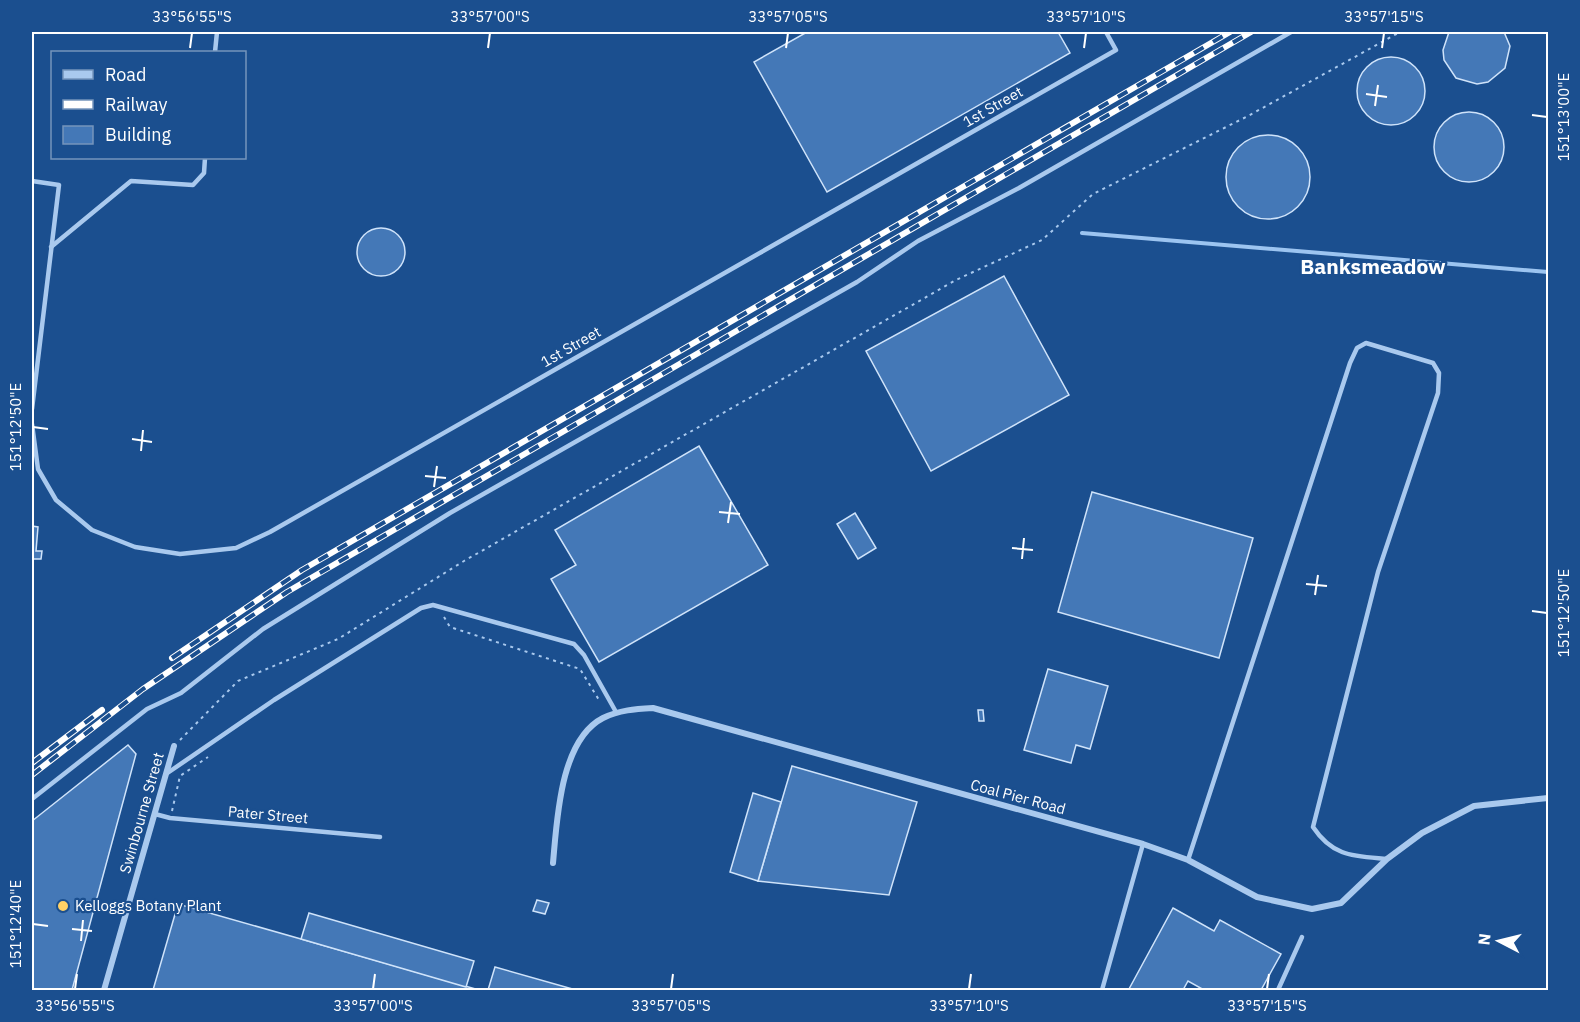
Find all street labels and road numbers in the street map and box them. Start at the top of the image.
street label: 1st Street [959,82,1026,131]
street label: 1st Street [537,322,604,371]
street label: Swinbourne Street [115,750,168,876]
street label: Coal Pier Road [968,775,1068,818]
street label: Pater Street [227,802,309,827]

